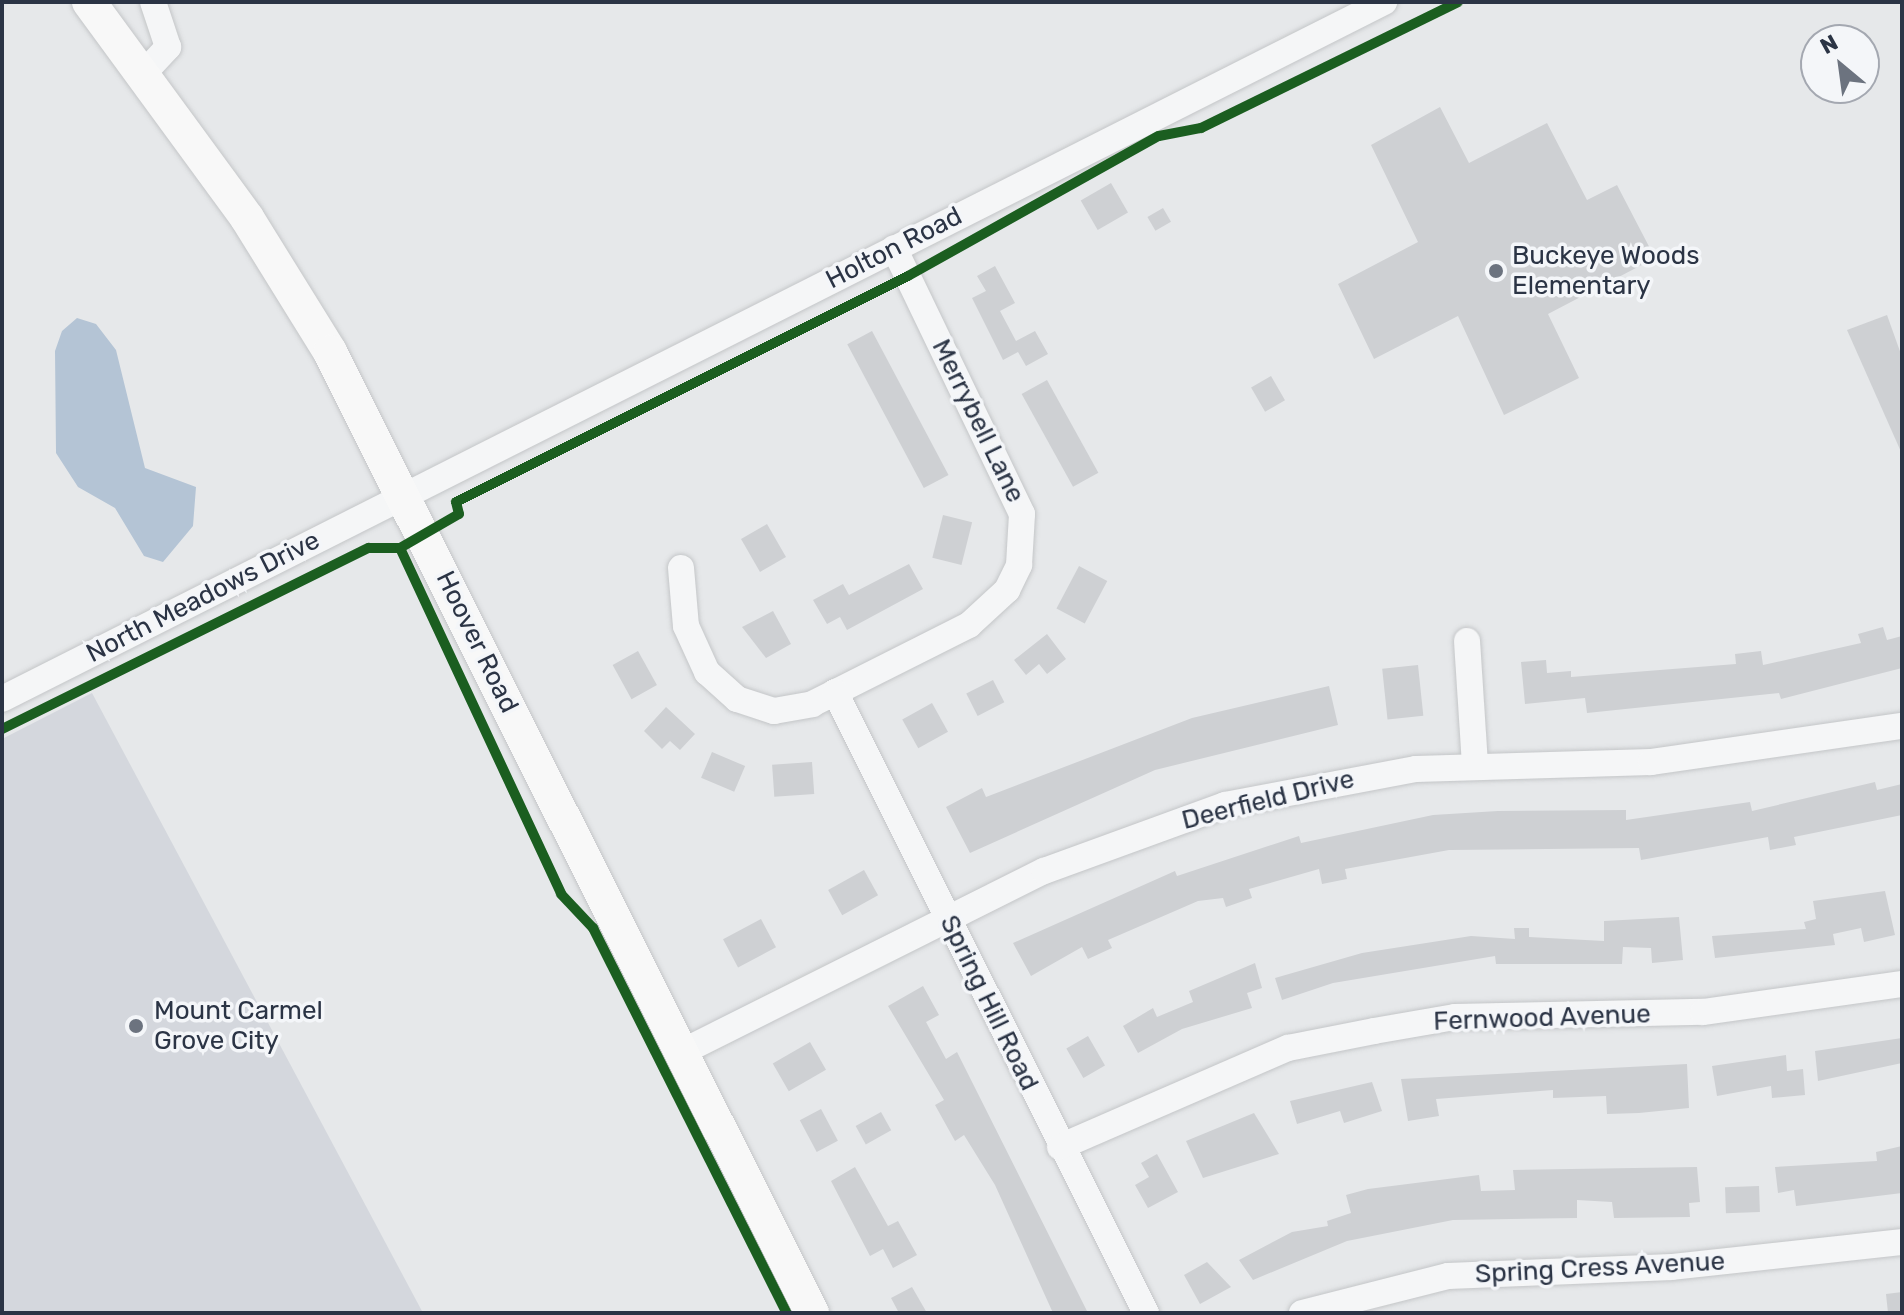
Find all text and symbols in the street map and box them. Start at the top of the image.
north arrow [1800,24,1880,104]
text: N [1816,29,1843,60]
street label: Holton Road [821,200,967,296]
place label: Buckeye Woods Elementary [1512,240,1700,302]
marker: Buckeye Woods Elementary [1487,262,1505,280]
street label: Merrybell Lane [925,334,1031,508]
street label: North Meadows Drive [81,525,325,669]
street label: Hoover Road [429,566,525,718]
street label: Deerfield Drive [1179,764,1357,836]
street label: Spring Hill Road [933,910,1045,1096]
place label: Mount Carmel Grove City [154,995,323,1056]
street label: Fernwood Avenue [1432,999,1652,1037]
marker: Mount Carmel Grove City [125,1015,147,1037]
street label: Spring Cress Avenue [1474,1246,1726,1290]

